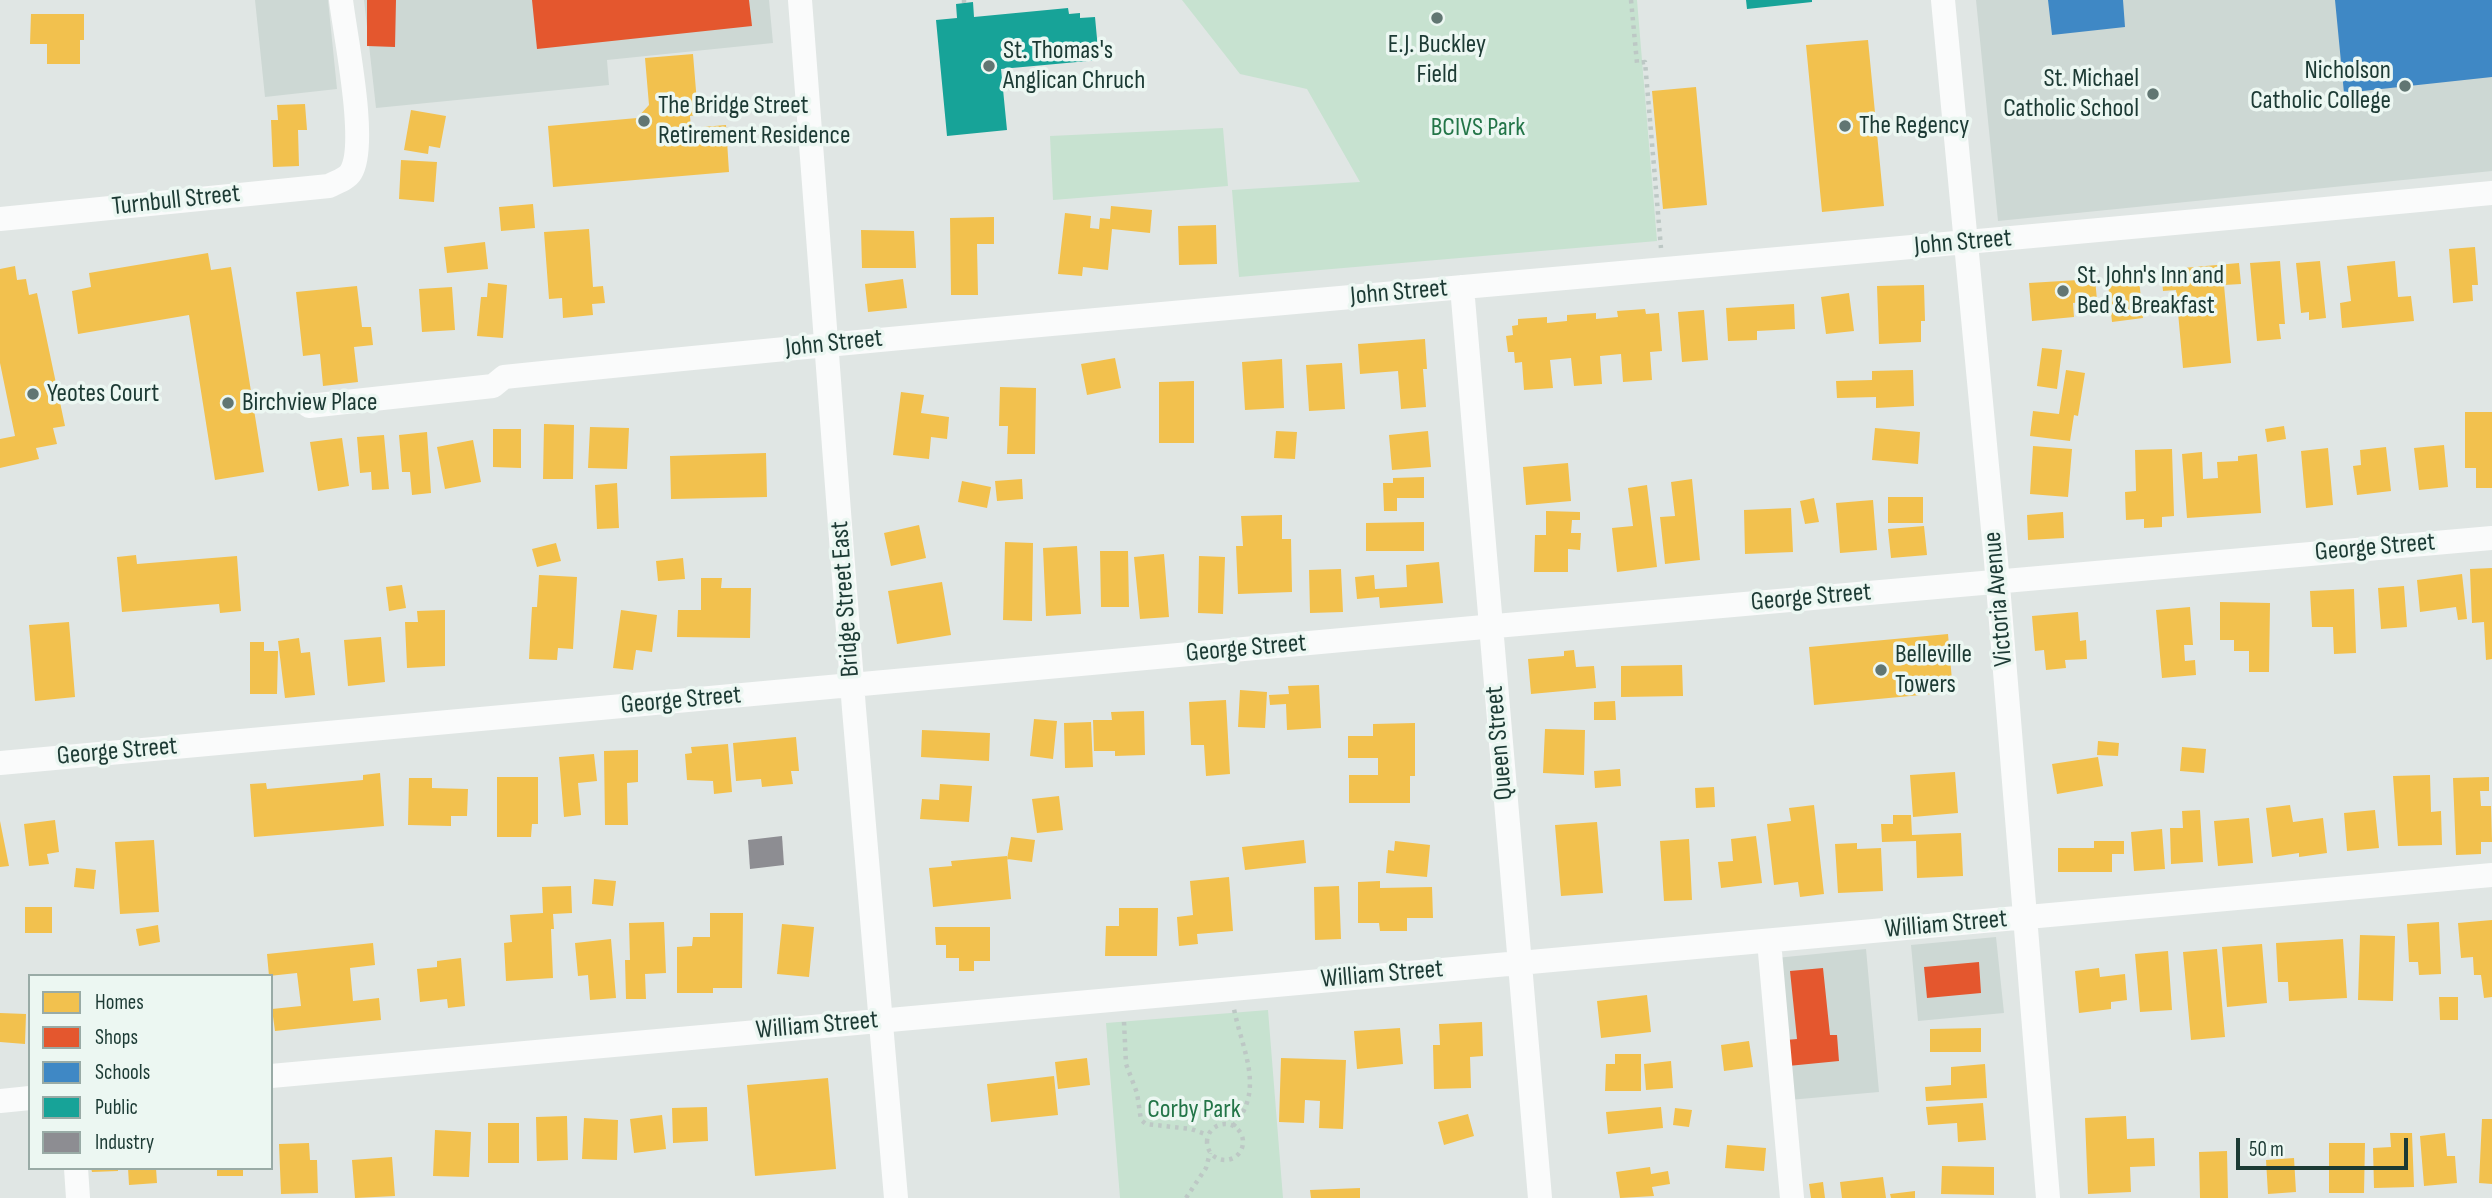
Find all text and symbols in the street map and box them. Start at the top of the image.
marker: E.J. Buckley Field [1429,10,1445,26]
place label: E.J. Buckley Field [1388,29,1486,90]
place label: St. Thomas's Anglican Chruch [1003,35,1145,96]
place label: Nicholson Catholic College [2250,55,2391,116]
marker: St. Thomas's Anglican Chruch [981,58,997,74]
place label: St. Michael Catholic School [2003,63,2139,124]
marker: Nicholson Catholic College [2397,78,2413,94]
marker: St. Michael Catholic School [2145,86,2161,102]
place label: The Bridge Street Retirement Residence [658,90,850,152]
place label: The Regency [1859,110,1969,142]
park label: BCIVS Park [1431,112,1525,144]
marker: The Bridge Street Retirement Residence [636,113,652,129]
marker: The Regency [1837,118,1853,134]
street label: Turnbull Street [110,179,242,223]
street label: John Street [1913,223,2013,263]
place label: St. John's Inn and Bed & Breakfast [2077,260,2224,322]
street label: John Street [1349,273,1449,313]
marker: St. John's Inn and Bed & Breakfast [2055,283,2071,299]
street label: John Street [784,323,884,365]
place label: Yeotes Court [47,378,159,410]
marker: Yeotes Court [25,386,41,402]
place label: Birchview Place [242,387,377,419]
marker: Birchview Place [220,395,236,411]
street label: Bridge Street East [825,520,867,678]
street label: George Street [2313,527,2437,569]
street label: Victoria Avenue [1978,530,2020,668]
street label: George Street [1749,577,1873,619]
street label: George Street [1184,628,1308,670]
place label: Belleville Towers [1895,639,1972,700]
marker: Belleville Towers [1873,662,1889,678]
street label: George Street [619,680,743,722]
street label: Queen Street [1479,685,1521,801]
street label: George Street [55,731,179,773]
street label: William Street [1884,904,2008,946]
street label: William Street [1320,954,1444,996]
legend [28,974,273,1170]
text: Homes [95,990,144,1015]
street label: William Street [755,1005,879,1047]
text: Shops [95,1025,138,1050]
text: Schools [95,1060,150,1085]
park label: Corby Park [1147,1094,1241,1126]
text: Public [95,1095,138,1120]
scale bar [2240,1124,2412,1168]
text: Industry [95,1130,154,1155]
text: 50 m [2249,1137,2284,1162]

